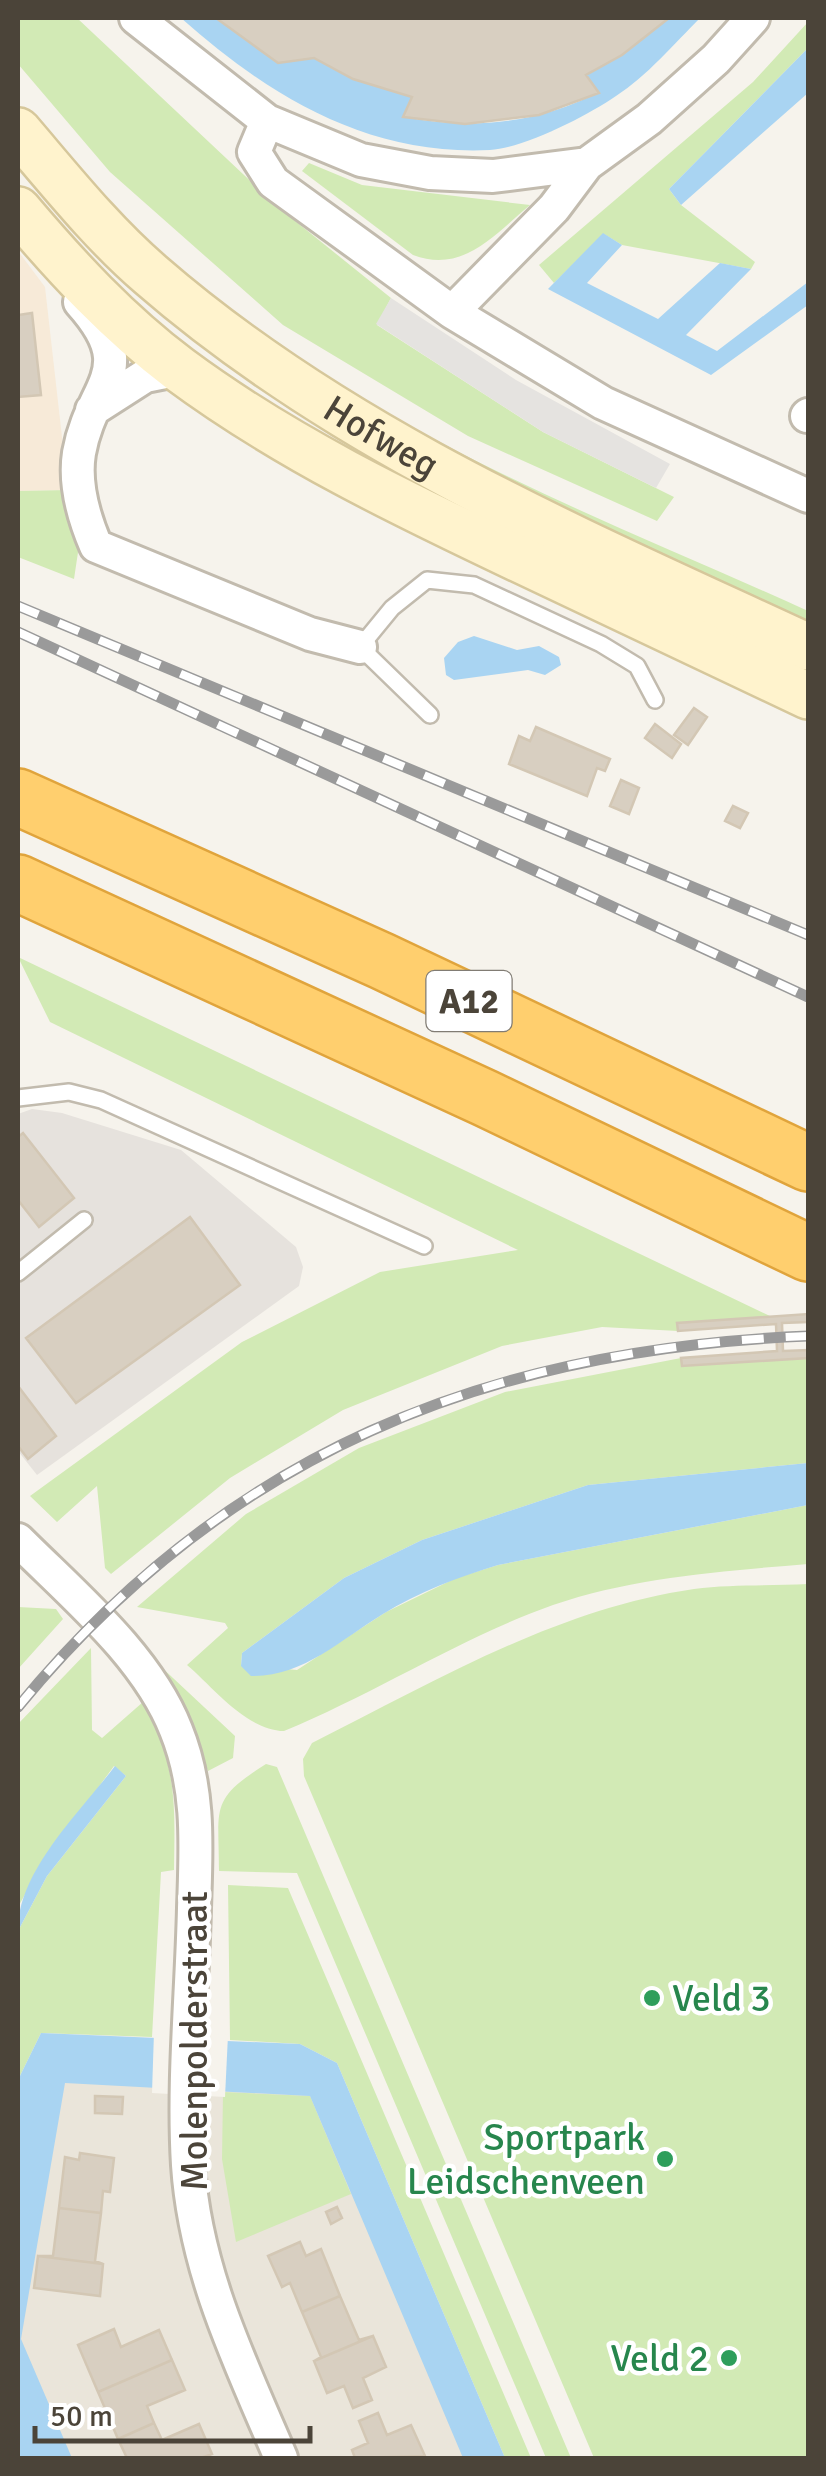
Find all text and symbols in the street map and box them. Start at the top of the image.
street label: Hofweg [315,385,447,489]
road number: A12 [426,971,512,1031]
street label: Molenpolderstraat [171,1891,218,2191]
place label: Veld 3 [672,1975,771,2022]
marker: Veld 3 [641,1987,663,2009]
place label: Sportpark Leidschenveen [407,2114,645,2205]
marker: Sportpark Leidschenveen [654,2148,676,2170]
place label: Veld 2 [610,2335,709,2382]
marker: Veld 2 [718,2347,740,2369]
scale bar [35,2381,310,2443]
text: 50 m [50,2398,113,2435]

